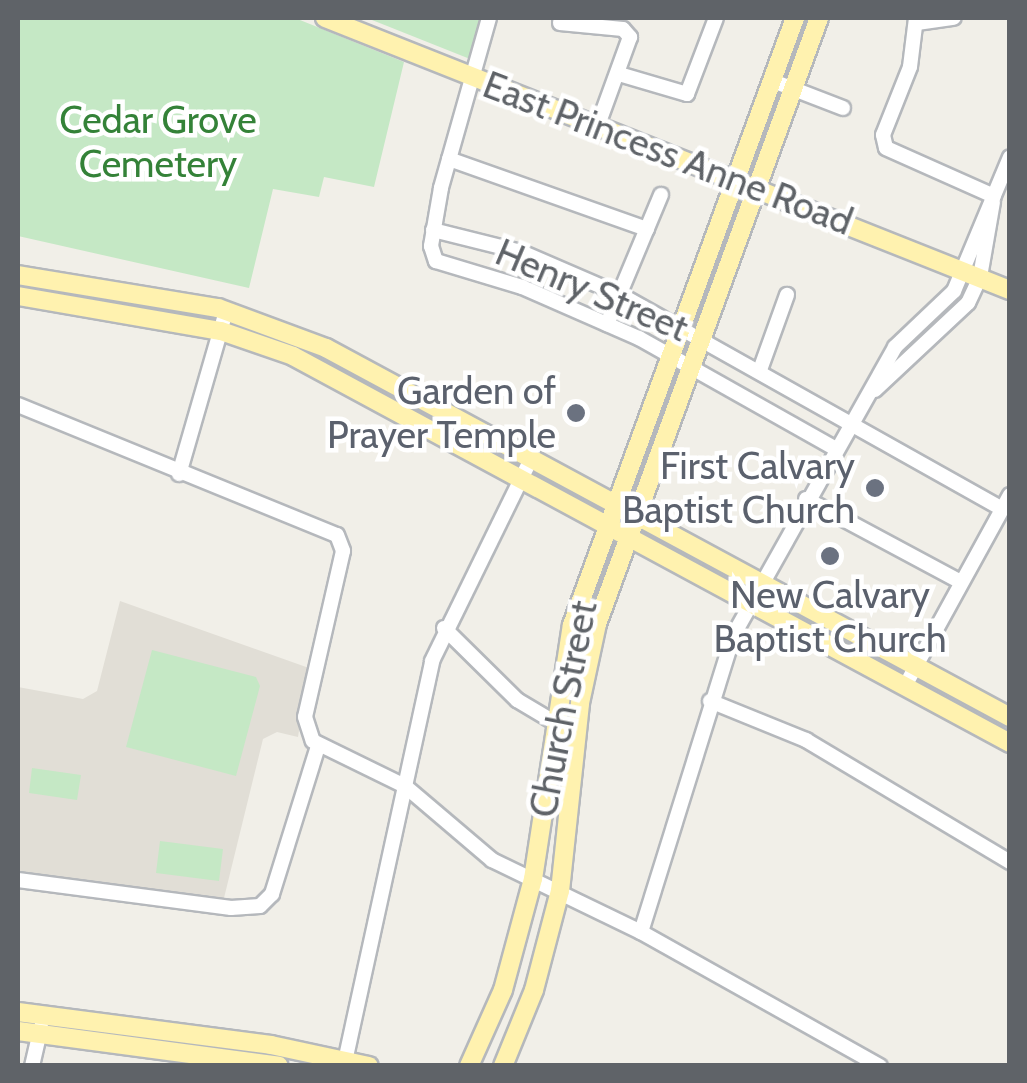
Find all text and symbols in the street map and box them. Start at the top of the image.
street label: East Princess Anne Road [477,61,859,245]
park label: Cedar Grove Cemetery [59,97,257,186]
street label: Henry Street [489,229,695,351]
place label: Garden of Prayer Temple [327,368,556,458]
marker: Garden of Prayer Temple [565,402,587,424]
place label: First Calvary Baptist Church [622,443,855,532]
marker: First Calvary Baptist Church [864,477,886,499]
marker: New Calvary Baptist Church [819,545,841,567]
place label: New Calvary Baptist Church [713,572,947,662]
street label: Church Street [520,597,606,821]

